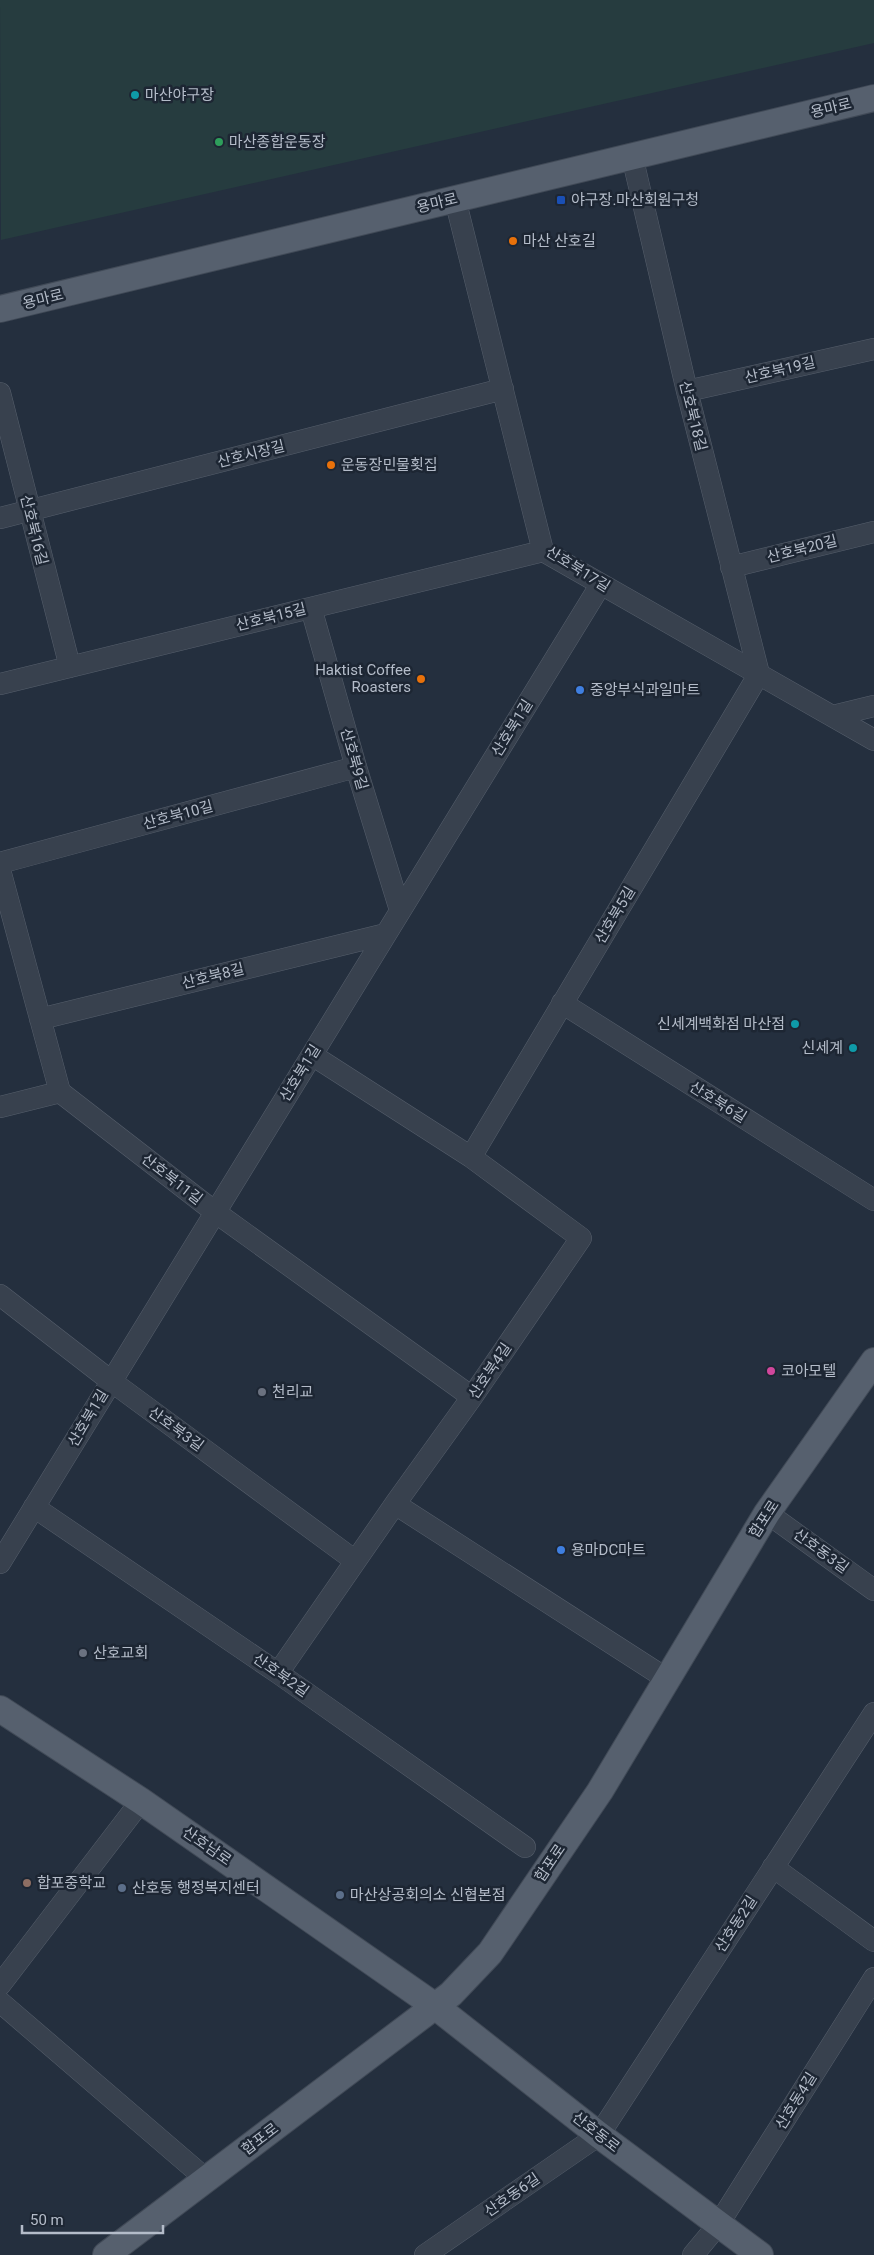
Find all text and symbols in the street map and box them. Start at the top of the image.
place label: 마산야구장 [145,86,214,104]
marker: 마산야구장 [129,89,141,101]
street label: 용마로 [809,94,853,122]
place label: 마산종합운동장 [229,133,326,151]
marker: 마산종합운동장 [213,136,225,148]
street label: 용마로 [415,189,459,217]
place label: 야구장.마산회원구청 [571,191,699,209]
marker: 야구장.마산회원구청 [555,194,567,206]
place label: 마산 산호길 [523,232,596,250]
marker: 마산 산호길 [507,235,519,247]
street label: 용마로 [21,285,65,313]
street label: 산호북19길 [743,353,817,387]
street label: 산호북18길 [676,379,710,453]
street label: 산호시장길 [215,437,287,471]
place label: 운동장민물횟집 [341,456,438,474]
marker: 운동장민물횟집 [325,459,337,471]
street label: 산호북16길 [17,493,51,567]
street label: 산호북20길 [765,532,839,566]
street label: 산호북17길 [543,542,613,596]
street label: 산호북15길 [234,600,308,634]
place label: Haktist Coffee Roasters [315,661,411,696]
marker: Haktist Coffee Roasters [415,673,427,685]
place label: 중앙부식과일마트 [590,681,701,699]
marker: 중앙부식과일마트 [574,684,586,696]
street label: 산호북1길 [488,696,536,760]
street label: 산호북9길 [337,726,371,792]
street label: 산호북10길 [141,797,215,833]
street label: 산호북5길 [591,883,639,947]
street label: 산호북8길 [180,960,246,992]
place label: 신세계백화점 마산점 [657,1015,785,1033]
marker: 신세계백화점 마산점 [789,1018,801,1030]
place label: 신세계 [802,1039,843,1057]
street label: 산호북1길 [276,1041,324,1105]
marker: 신세계 [847,1042,859,1054]
street label: 산호북6길 [686,1078,750,1126]
street label: 산호북11길 [138,1150,206,1208]
street label: 산호북4길 [465,1340,515,1402]
place label: 코아모텔 [781,1362,836,1380]
marker: 코아모텔 [765,1365,777,1377]
place label: 천리교 [272,1383,313,1401]
street label: 산호북1길 [64,1386,112,1450]
marker: 천리교 [256,1386,268,1398]
street label: 산호북3길 [145,1403,207,1455]
street label: 합포로 [745,1497,783,1541]
street label: 산호동3길 [790,1525,852,1577]
place label: 용마DC마트 [571,1541,646,1559]
marker: 용마DC마트 [555,1544,567,1556]
place label: 산호교회 [93,1644,148,1662]
marker: 산호교회 [77,1647,89,1659]
street label: 산호북2길 [250,1649,312,1701]
street label: 산호남로 [179,1823,235,1869]
street label: 합포로 [531,1841,569,1885]
place label: 합포중학교 [37,1874,106,1892]
marker: 합포중학교 [21,1877,33,1889]
place label: 산호동 행정복지센터 [132,1879,260,1897]
marker: 산호동 행정복지센터 [116,1882,128,1894]
place label: 마산상공회의소 신협본점 [350,1886,506,1904]
marker: 마산상공회의소 신협본점 [334,1889,346,1901]
street label: 산호동2길 [711,1892,761,1956]
street label: 산호동4길 [772,2069,820,2133]
street label: 산호동로 [569,2108,623,2156]
street label: 합포로 [238,2119,282,2159]
street label: 산호동6길 [481,2169,543,2221]
scale bar [22,2202,164,2234]
text: 50 m [30,2211,64,2229]

